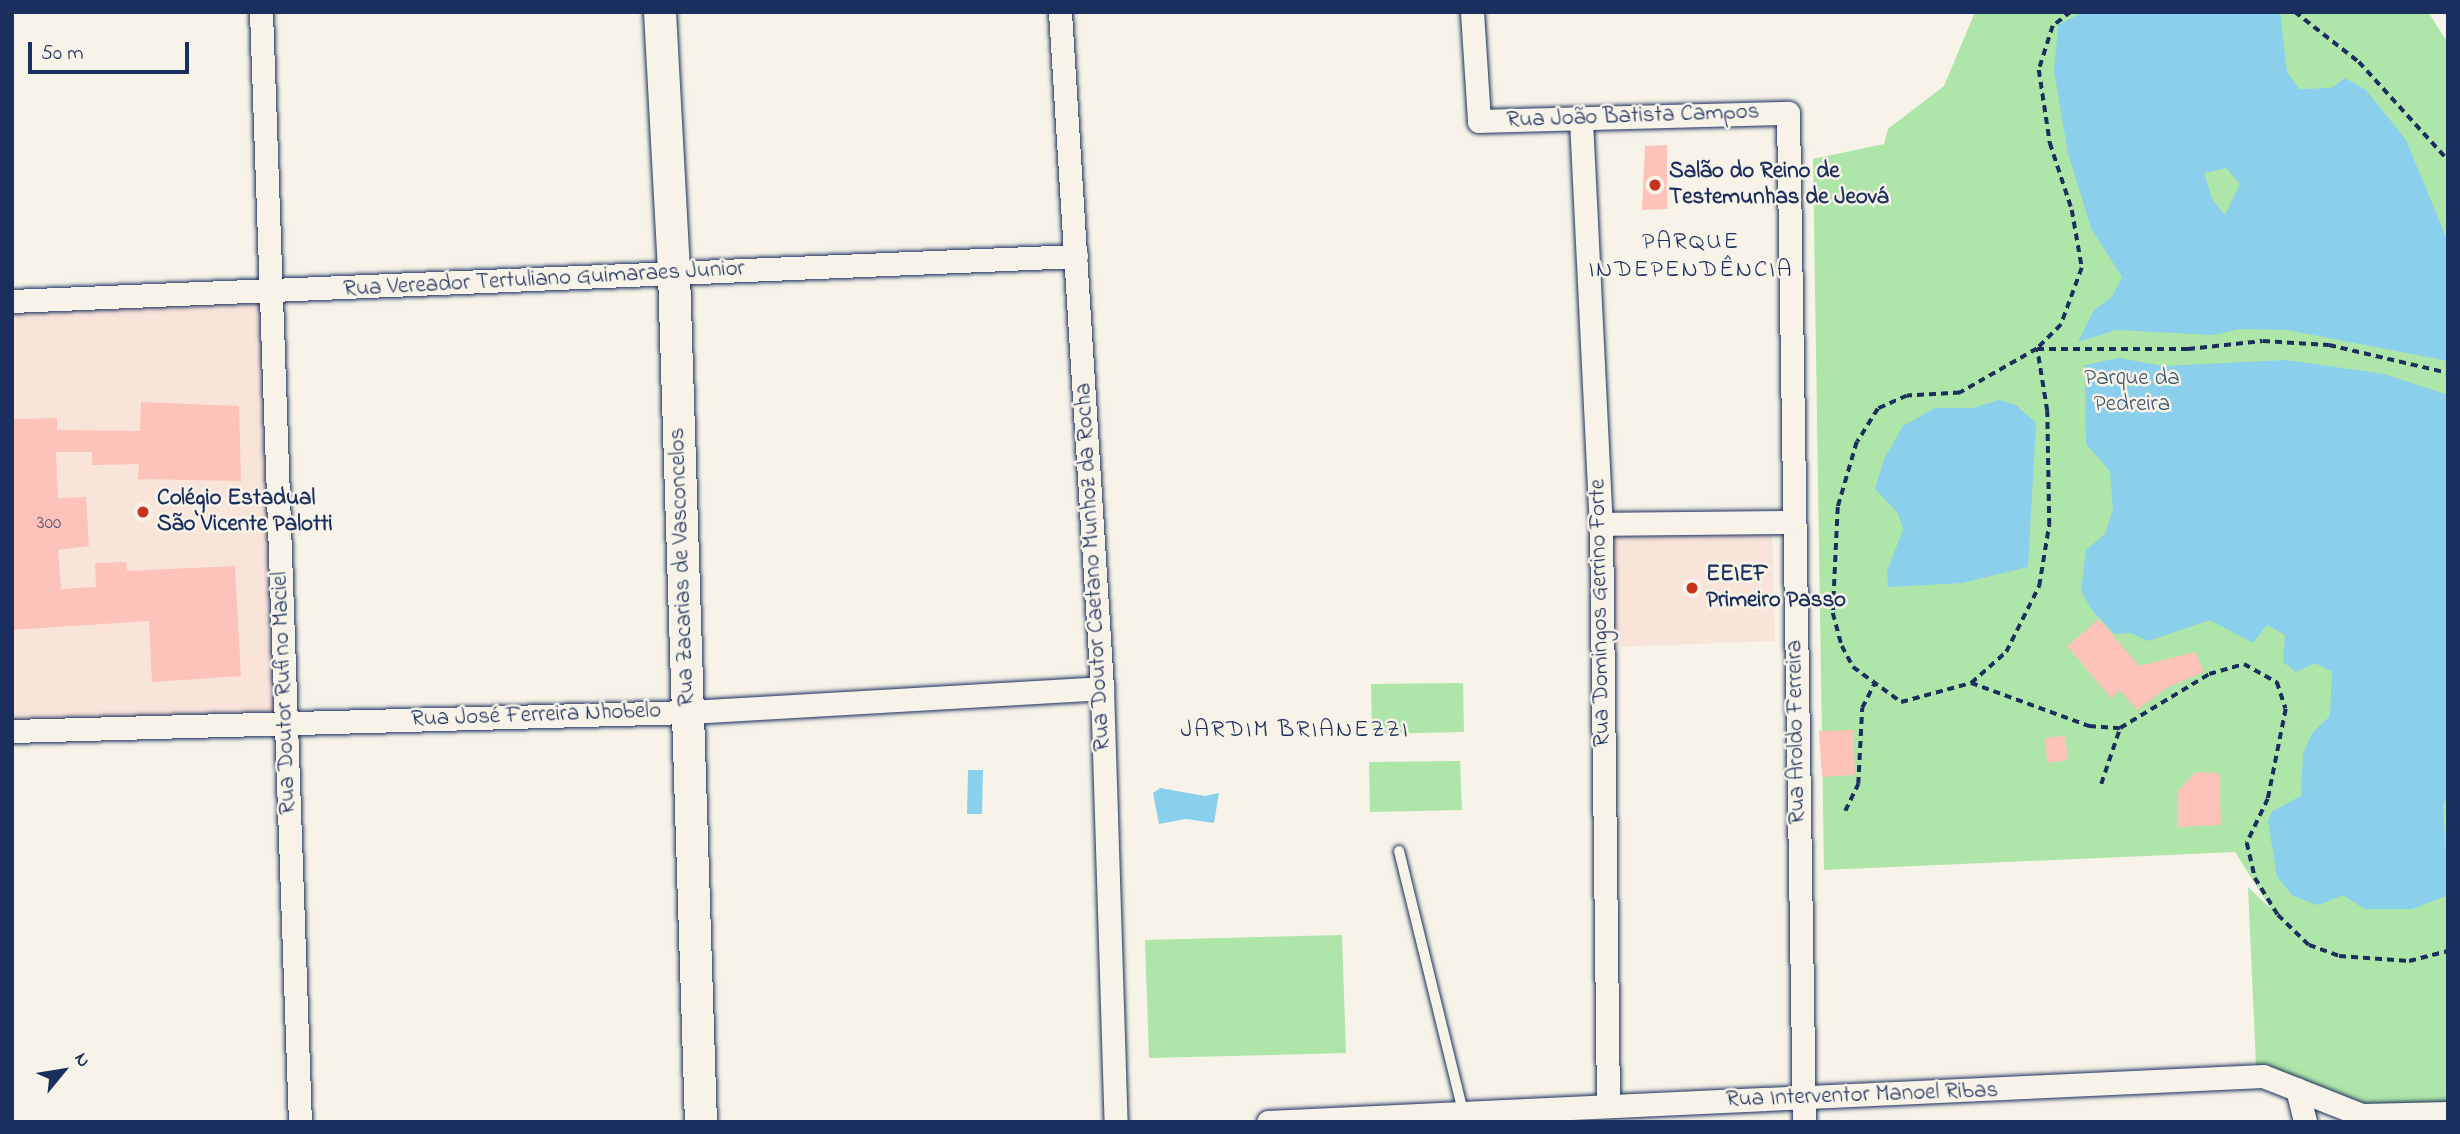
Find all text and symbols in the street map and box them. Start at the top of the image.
scale bar [32,28,192,72]
text: 50 m [41,39,84,69]
street label: Rua João Batista Campos [1506,99,1760,135]
place label: Salão do Reino de Testemunhas de Jeová [1669,158,1888,212]
marker: Salão do Reino de Testemunhas de Jeová [1647,177,1663,193]
district label: PARQUE INDEPENDÊNCIA [1590,229,1792,285]
street label: Rua Vereador Tertuliano Guimaraes Junior [343,256,745,304]
park label: Parque da Pedreira [2084,365,2180,419]
street label: Rua Doutor Caetano Munhoz da Rocha [1071,382,1117,752]
street label: Rua Zacarias de Vasconcelos [664,427,702,707]
street label: Rua Domingos Gerrino Forte [1585,479,1617,747]
place label: Colégio Estadual São Vicente Palotti [157,485,333,539]
marker: Colégio Estadual São Vicente Palotti [135,504,151,520]
house number: 300 [37,513,61,535]
place label: EEIEF Primeiro Passo [1706,561,1846,615]
street label: Rua Doutor Rufino Maciel [267,571,303,815]
marker: EEIEF Primeiro Passo [1684,580,1700,596]
street label: Rua Aroldo Ferreira [1782,640,1812,824]
street label: Rua José Ferreira Nhobelo [411,698,661,734]
district label: JARDIM BRIANEZZI [1182,717,1408,745]
north arrow [28,1036,98,1106]
text: N [67,1048,97,1073]
street label: Rua Interventor Manoel Ribas [1725,1077,1999,1115]

